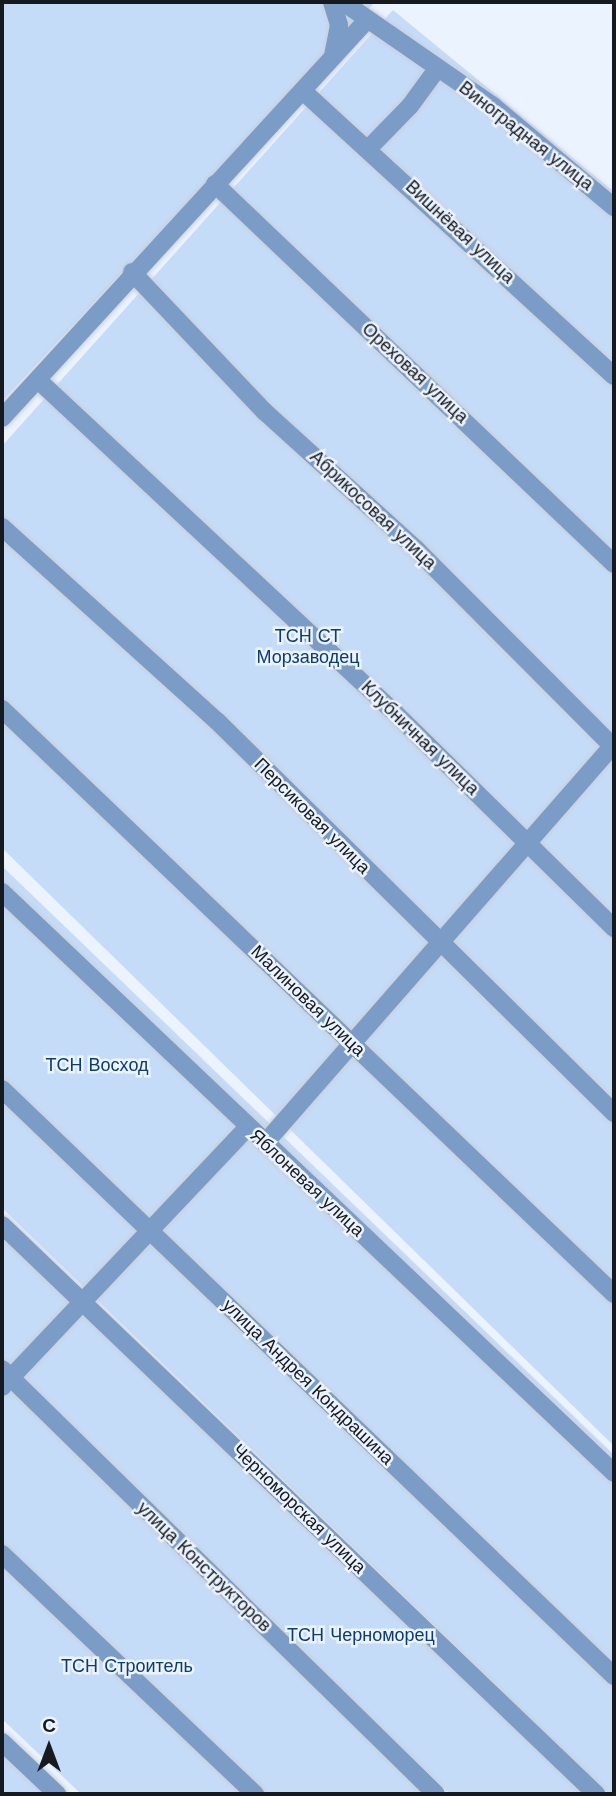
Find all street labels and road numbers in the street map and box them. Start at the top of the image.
street label: Виноградная улица [455,77,597,195]
street label: Вишнёвая улица [401,176,519,288]
street label: Ореховая улица [357,318,473,428]
street label: Абрикосовая улица [306,446,440,574]
street label: Клубничная улица [357,676,483,800]
street label: Персиковая улица [250,754,374,878]
street label: Малиновая улица [246,941,370,1061]
street label: Яблоневая улица [246,1125,368,1241]
street label: улица Андрея Кондрашина [218,1295,398,1469]
street label: Черноморская улица [228,1440,370,1578]
street label: улица Конструкторов [133,1497,275,1637]

